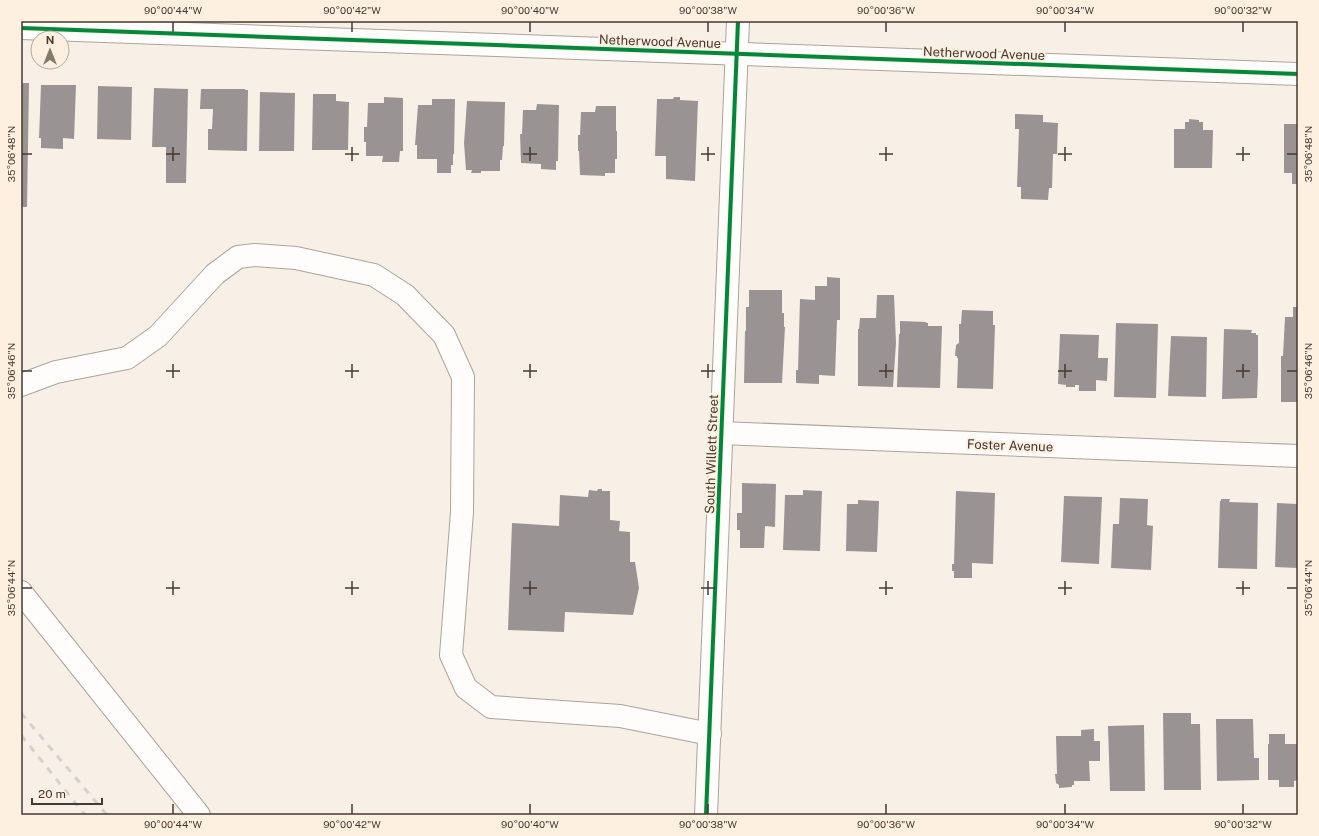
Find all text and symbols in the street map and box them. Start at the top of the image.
text: 90°00'44"W [144,4,202,16]
text: 90°00'42"W [323,4,381,16]
text: 90°00'40"W [501,4,559,16]
text: 90°00'38"W [679,4,738,16]
text: 90°00'36"W [857,4,915,16]
text: 90°00'34"W [1036,4,1094,16]
text: 90°00'32"W [1214,4,1272,16]
north arrow [30,30,70,70]
street label: Netherwood Avenue [599,32,721,51]
text: N [46,34,54,46]
street label: Netherwood Avenue [923,44,1045,63]
text: 35°06'48"N [5,126,17,182]
text: 35°06'48"N [1302,126,1314,182]
text: 35°06'46"N [5,343,17,399]
text: 35°06'46"N [1302,343,1314,399]
street label: South Willett Street [702,394,721,514]
street label: Foster Avenue [967,436,1053,455]
text: 35°06'44"N [5,560,17,616]
text: 35°06'44"N [1302,560,1314,616]
scale bar [32,780,102,806]
text: 20 m [38,787,66,801]
text: 90°00'44"W [144,818,202,830]
text: 90°00'42"W [323,818,381,830]
text: 90°00'40"W [501,818,559,830]
text: 90°00'38"W [679,818,738,830]
text: 90°00'36"W [857,818,915,830]
text: 90°00'34"W [1036,818,1094,830]
text: 90°00'32"W [1214,818,1272,830]

